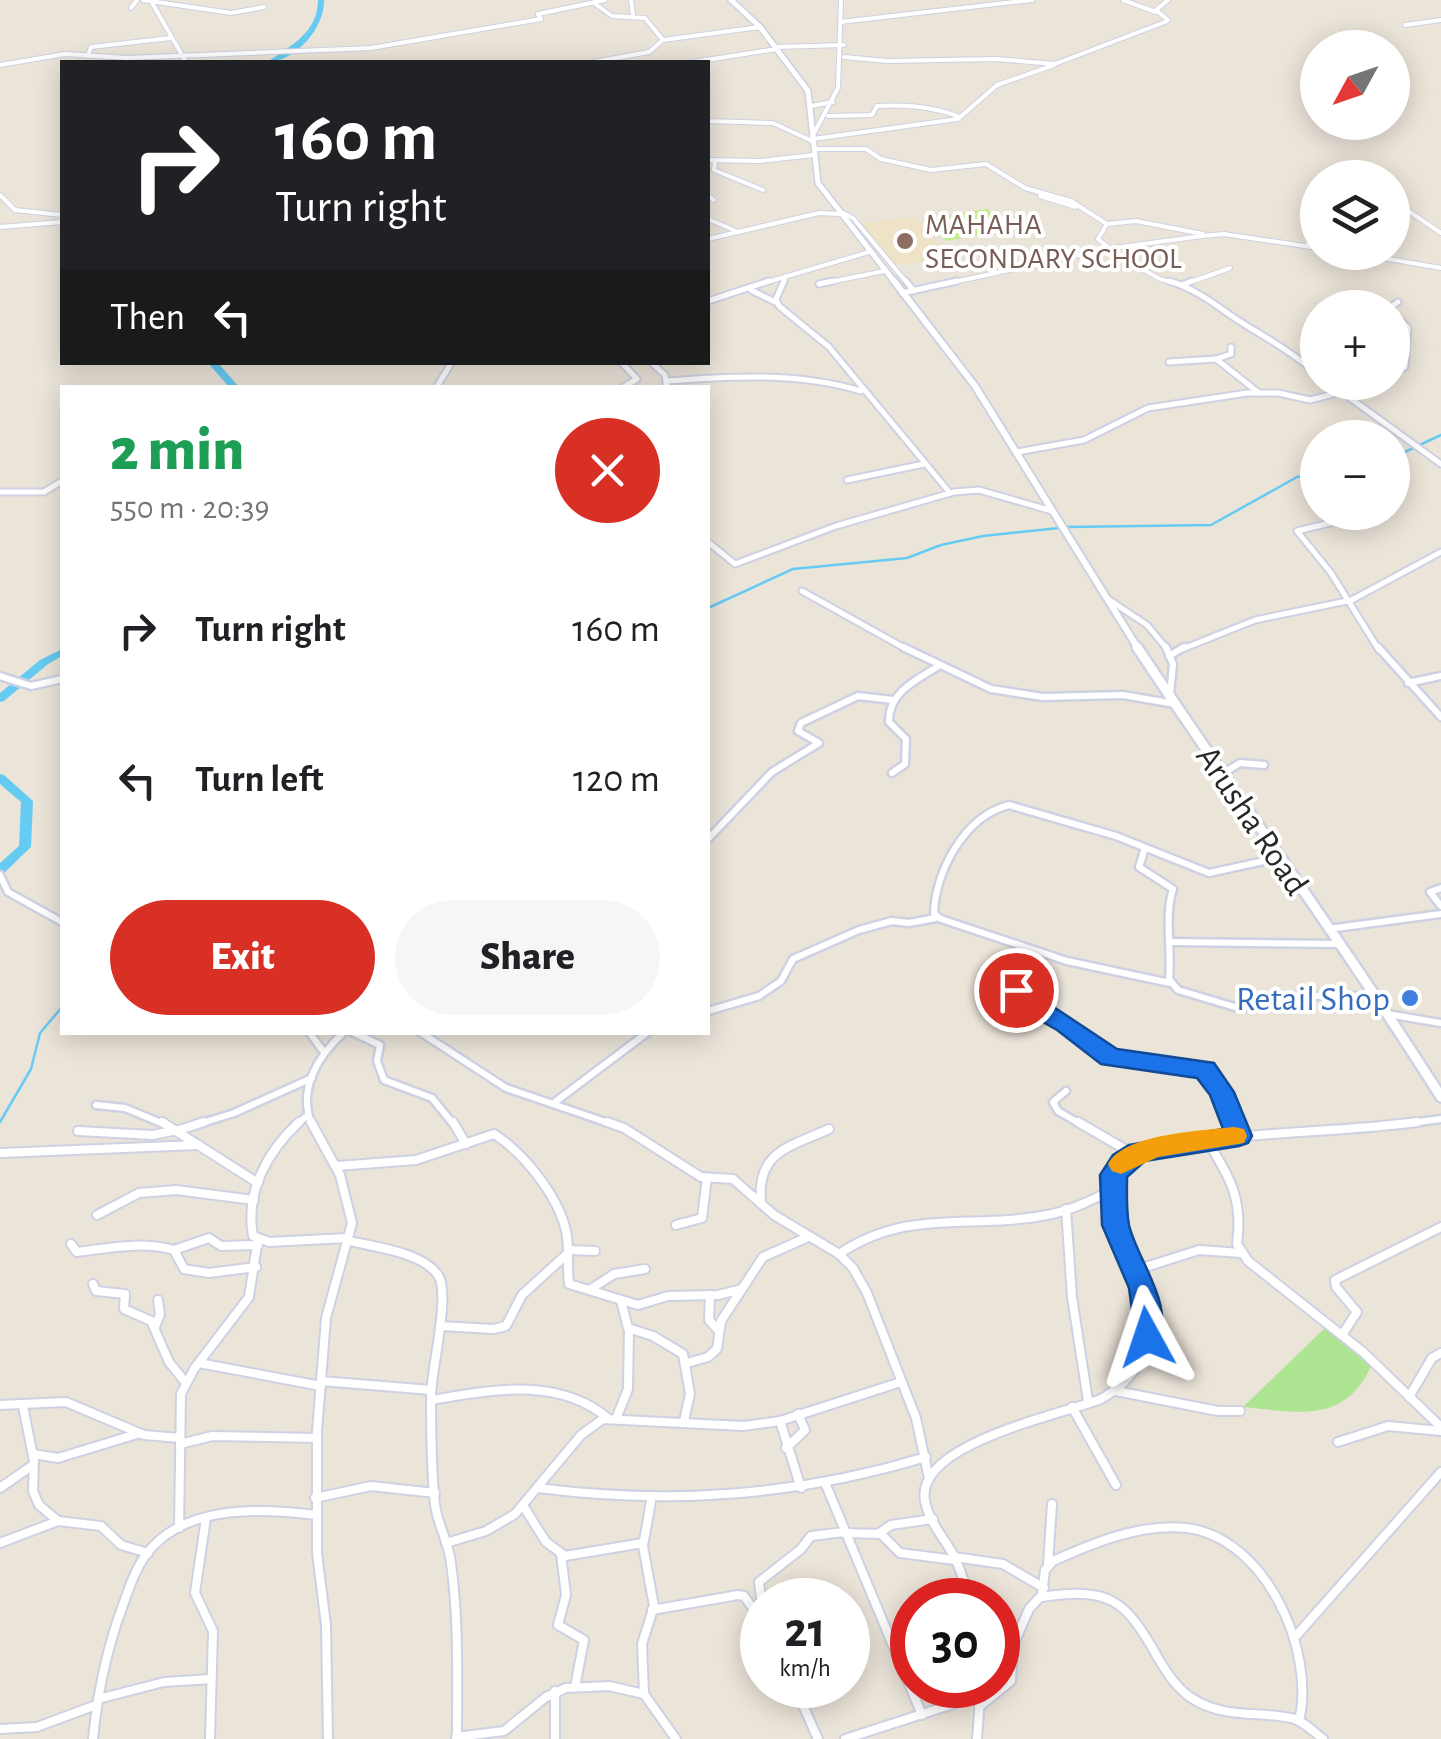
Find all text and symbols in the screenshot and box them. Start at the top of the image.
north arrow [1300,30,1410,140]
map controls [1300,30,1410,530]
icon: right [110,100,240,230]
text: 160 m [275,103,438,173]
button: layers [1300,160,1410,270]
text: Turn right [275,185,447,230]
place label: MAHAHA SECONDARY SCHOOL [925,210,1182,274]
marker: MAHAHA SECONDARY SCHOOL [894,230,916,252]
icon: left [205,290,260,345]
button: + [1300,290,1410,400]
text: Then [110,299,185,337]
button: close [555,418,660,523]
button: − [1300,420,1410,530]
text: 2 min [110,421,244,481]
text: 550 m · 20:39 [110,492,269,524]
icon: right [110,603,165,658]
text: Turn right [195,611,345,649]
text: 160 m [572,611,660,649]
street label: Arusha Road [1189,740,1314,902]
icon: left [110,753,165,808]
text: Turn left [195,761,323,799]
text: 120 m [573,761,660,799]
button: Exit [110,900,375,1015]
button: Share [395,900,660,1015]
pin [974,948,1059,1033]
icon: arrive [989,963,1044,1018]
place label: Retail Shop [1236,982,1390,1017]
marker: Retail Shop [1399,987,1421,1009]
position arrow [1095,1285,1199,1389]
speed limit sign: 30 [890,1578,1020,1708]
text: 21 [784,1606,826,1656]
text: km/h [779,1656,831,1681]

